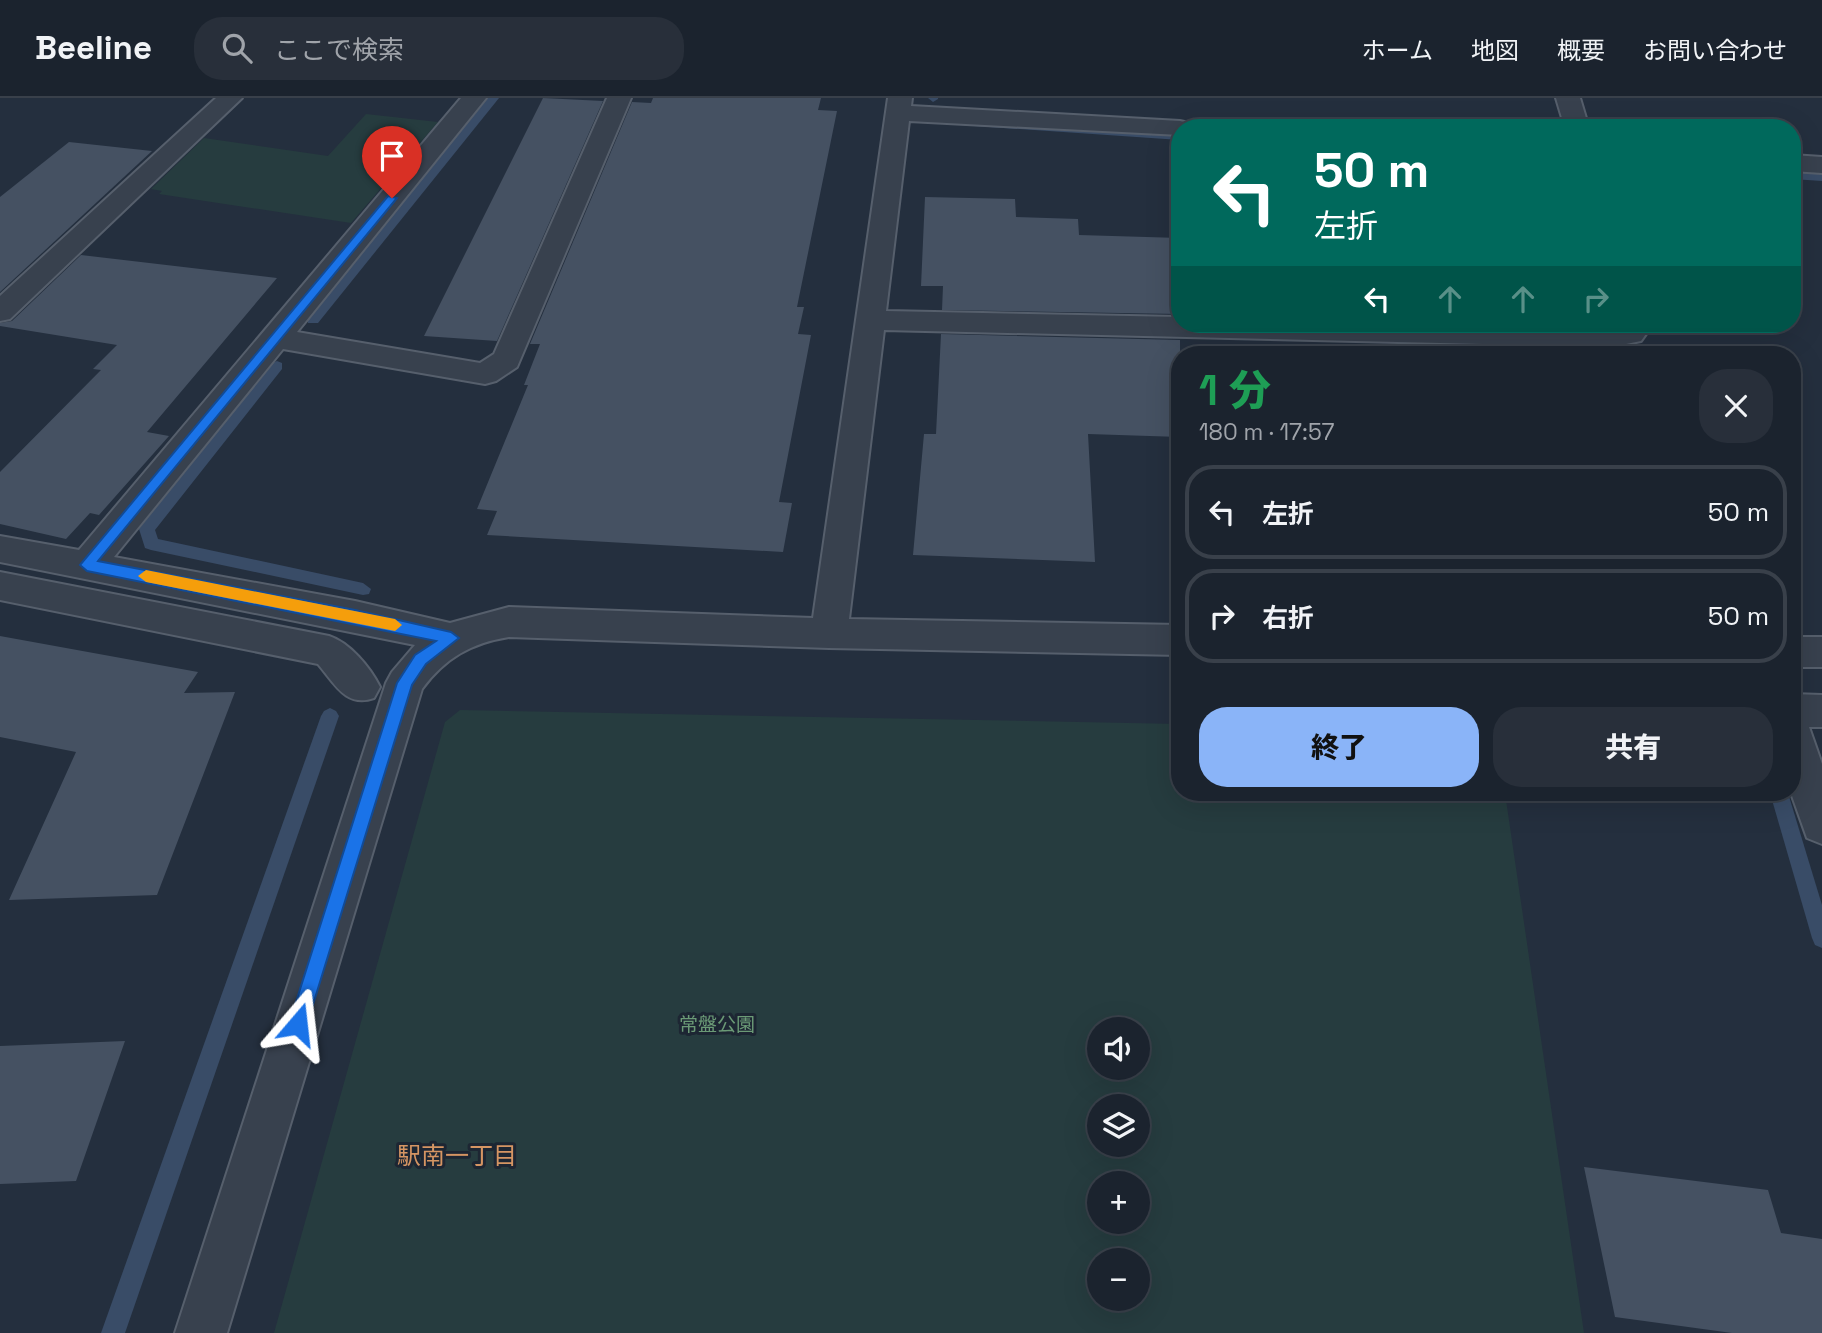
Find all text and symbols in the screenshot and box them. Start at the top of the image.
search box [194,17,684,80]
text: Beeline [35,27,152,69]
icon: search [218,29,256,67]
text: ここで検索 [274,33,404,67]
text: ホーム [1362,35,1433,66]
text: 地図 [1471,35,1519,66]
text: 概要 [1557,35,1605,66]
text: お問い合わせ [1643,35,1787,66]
pin [362,126,422,198]
icon: arrive [373,137,411,175]
text: 50 m [1314,139,1429,201]
icon: left [1199,147,1290,238]
text: 左折 [1314,206,1378,246]
icon: left [1358,280,1396,318]
icon: ahead [1431,280,1469,318]
icon: ahead [1504,280,1542,318]
icon: right [1577,280,1615,318]
text: 1 分 [1199,364,1271,417]
button: close [1699,369,1773,443]
text: 180 m · 17:57 [1199,417,1334,447]
icon: left [1203,493,1241,531]
text: 50 m [1708,495,1769,529]
text: 左折 [1262,497,1314,531]
icon: right [1203,597,1241,635]
text: 50 m [1708,599,1769,633]
text: 右折 [1262,601,1314,635]
button: 終了 [1199,707,1479,787]
button: 共有 [1493,707,1773,787]
position arrow [261,987,335,1061]
park label: 常盤公園 [679,1012,755,1037]
map controls [1087,1017,1150,1311]
button: sound [1087,1017,1150,1080]
button: layers [1087,1094,1150,1157]
district label: 駅南一丁目 [397,1140,517,1171]
button: + [1087,1171,1150,1234]
button: − [1087,1248,1150,1311]

